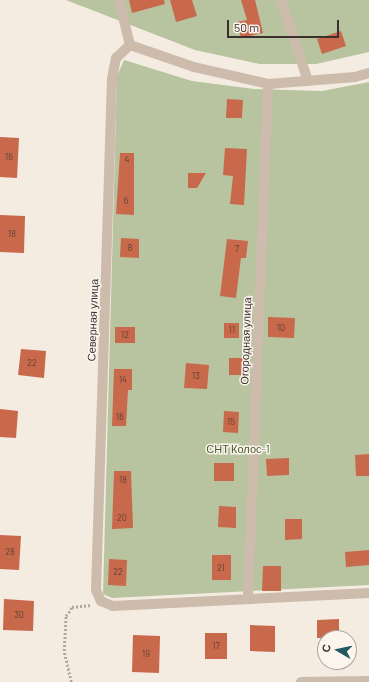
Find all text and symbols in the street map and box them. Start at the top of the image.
scale bar [229,12,341,38]
text: 50 m [234,20,259,34]
house number: 16 [5,152,13,162]
house number: 4 [125,155,129,165]
house number: 6 [124,196,128,206]
house number: 18 [8,229,16,239]
house number: 8 [128,243,132,253]
house number: 7 [235,244,239,254]
street label: Северная улица [85,278,101,362]
street label: Огородная улица [238,297,254,385]
house number: 10 [277,323,285,333]
house number: 11 [229,325,235,335]
house number: 12 [121,330,129,340]
house number: 22 [27,358,37,368]
house number: 13 [192,371,200,381]
house number: 14 [119,375,127,385]
house number: 16 [116,412,124,422]
house number: 15 [227,417,235,427]
park label: СНТ Колос-1 [206,442,270,456]
house number: 18 [119,475,127,485]
house number: 20 [117,513,127,523]
house number: 28 [5,547,15,557]
house number: 21 [217,563,225,573]
house number: 22 [113,567,123,577]
house number: 30 [14,610,24,620]
north arrow [317,630,357,670]
house number: 17 [212,641,220,651]
text: С [319,643,333,653]
house number: 19 [142,649,150,659]

